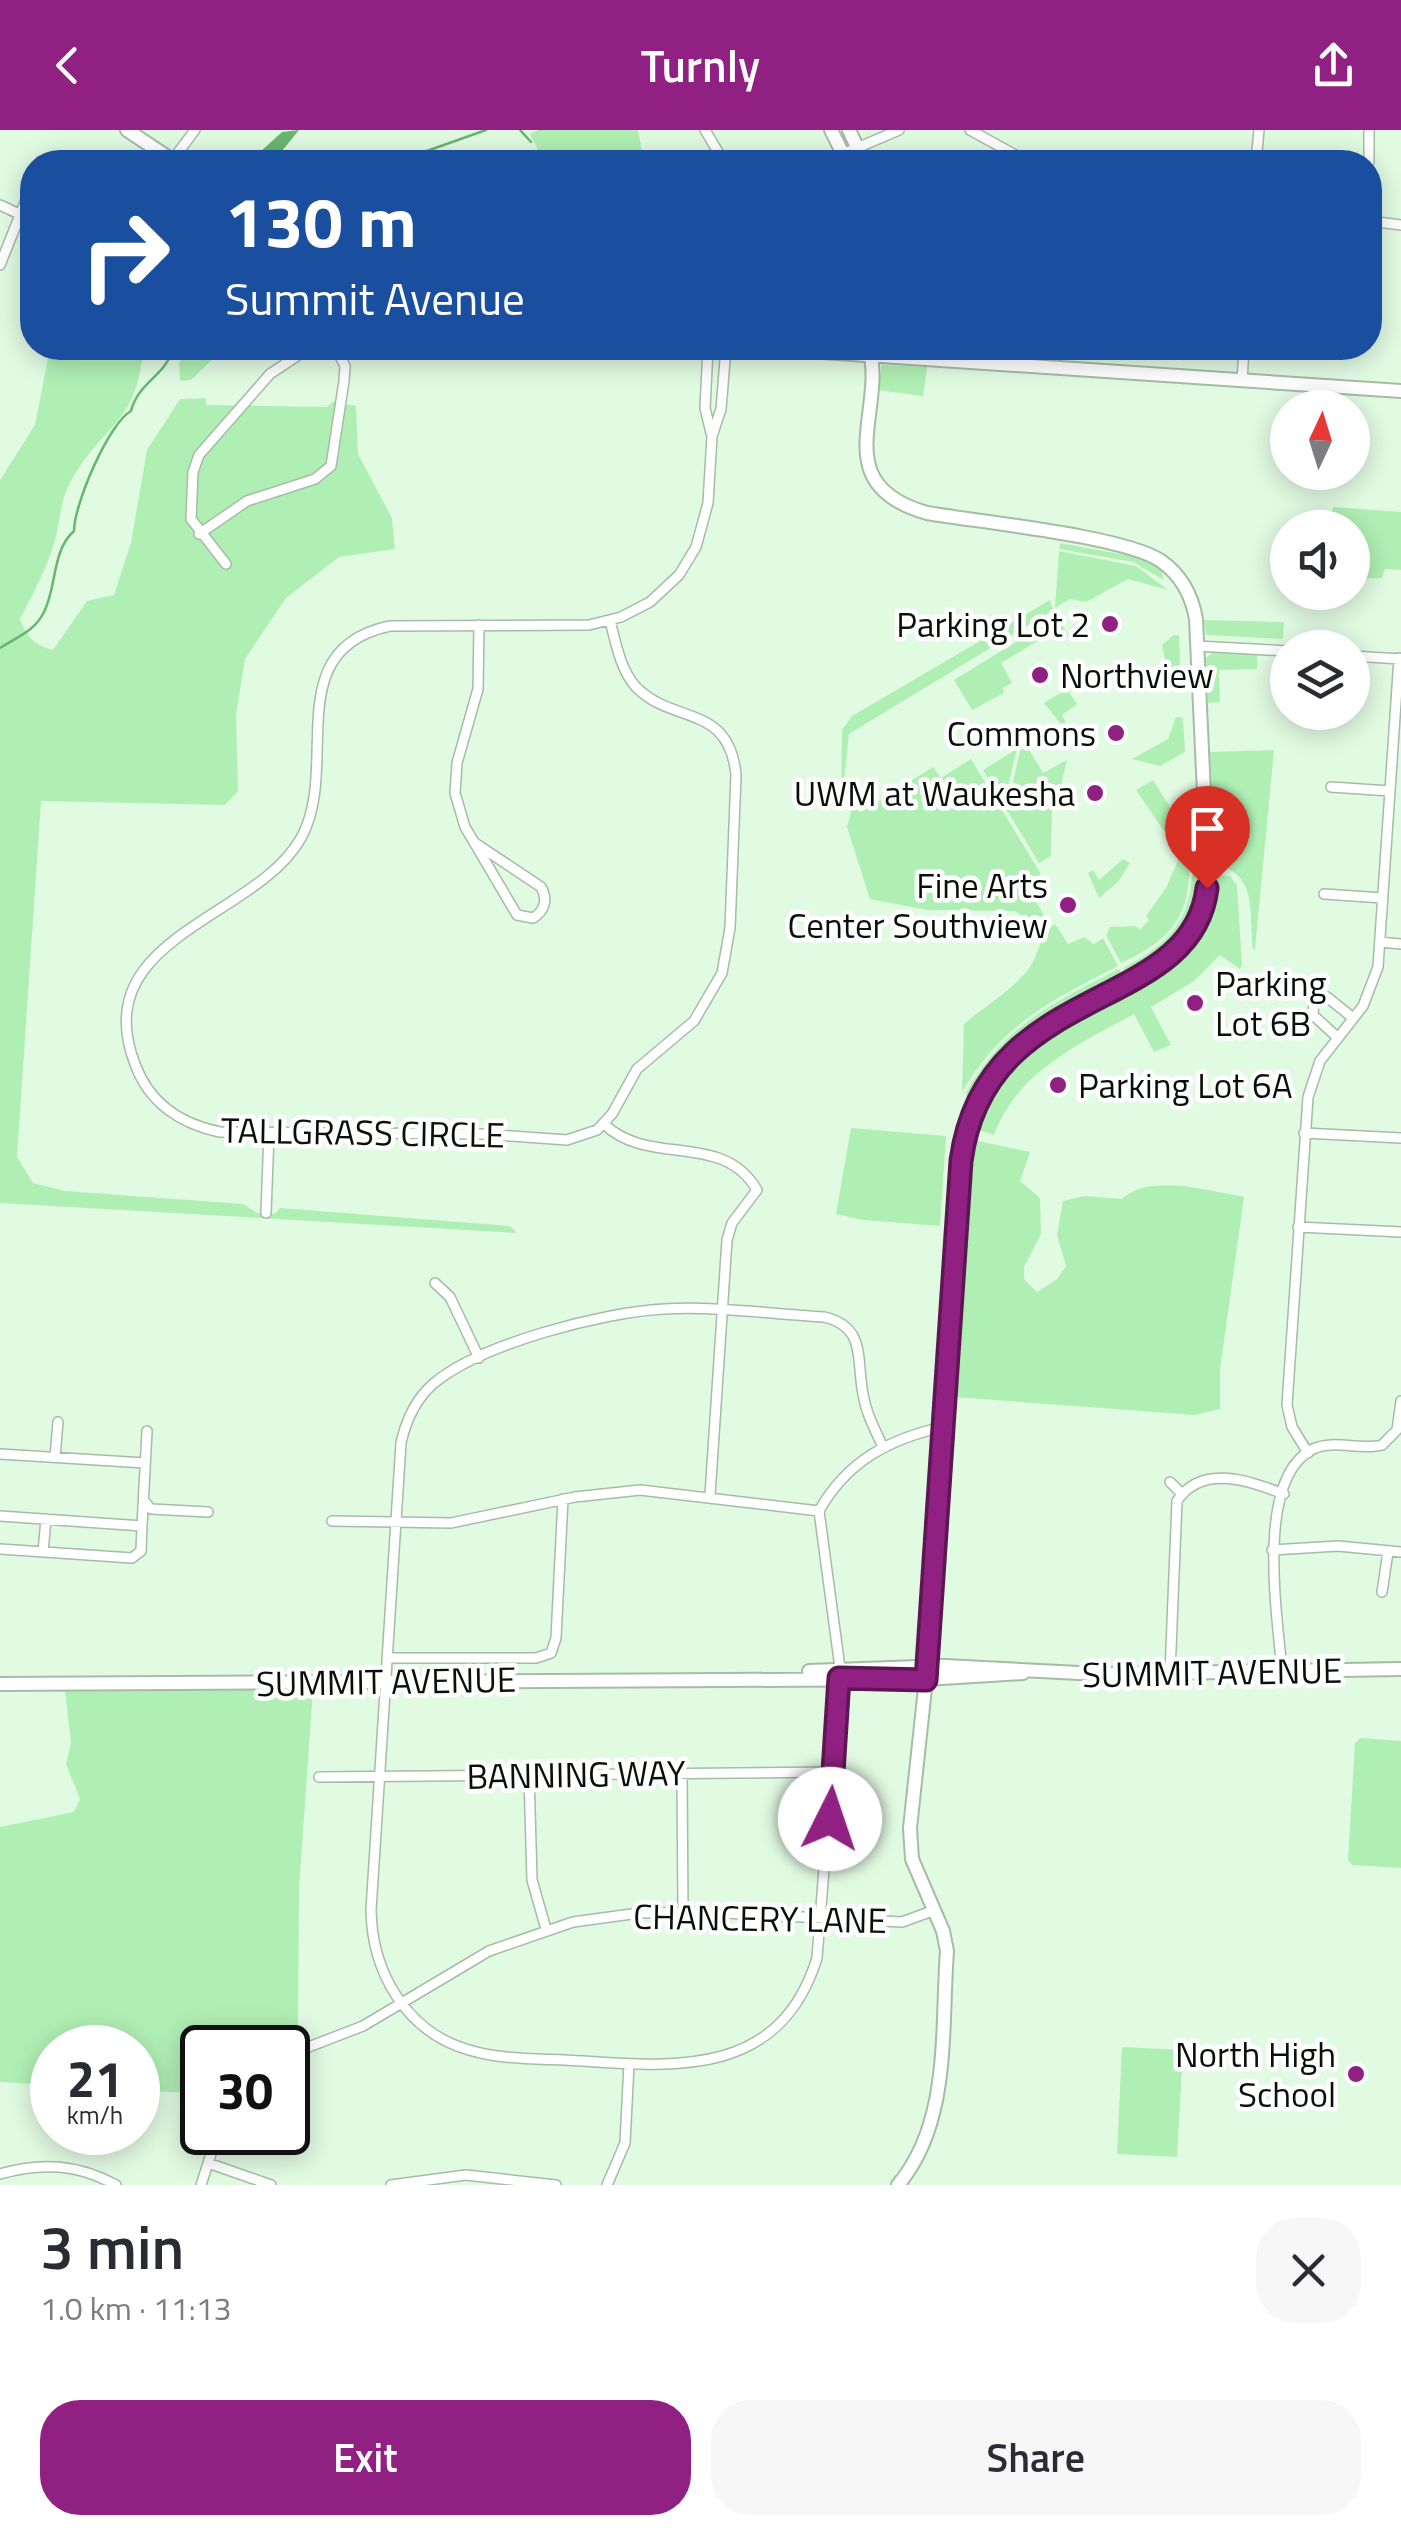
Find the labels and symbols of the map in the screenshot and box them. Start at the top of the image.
north arrow [1270,390,1370,490]
place label: Parking Lot 2 [896,597,1090,651]
marker: Parking Lot 2 [1099,613,1121,635]
place label: Northview [1060,648,1214,702]
marker: Northview [1029,664,1051,686]
place label: Commons [947,706,1096,760]
marker: Commons [1105,722,1127,744]
place label: UWM at Waukesha [794,766,1075,820]
marker: UWM at Waukesha [1084,782,1106,804]
pin [1165,786,1250,889]
place label: Fine Arts Center Southview [788,858,1048,952]
marker: Fine Arts Center Southview [1057,894,1079,916]
place label: Parking Lot 6B [1215,956,1326,1050]
marker: Parking Lot 6B [1184,992,1206,1014]
place label: Parking Lot 6A [1078,1058,1293,1112]
marker: Parking Lot 6A [1047,1074,1069,1096]
street label: TALLGRASS CIRCLE [221,1103,505,1161]
street label: SUMMIT AVENUE [1081,1643,1343,1701]
street label: SUMMIT AVENUE [255,1652,517,1710]
street label: BANNING WAY [466,1745,686,1803]
position arrow [778,1767,882,1871]
street label: CHANCERY LANE [633,1889,887,1947]
speed limit sign: 30 [180,2025,310,2155]
place label: North High School [1175,2027,1336,2121]
marker: North High School [1345,2063,1367,2085]

